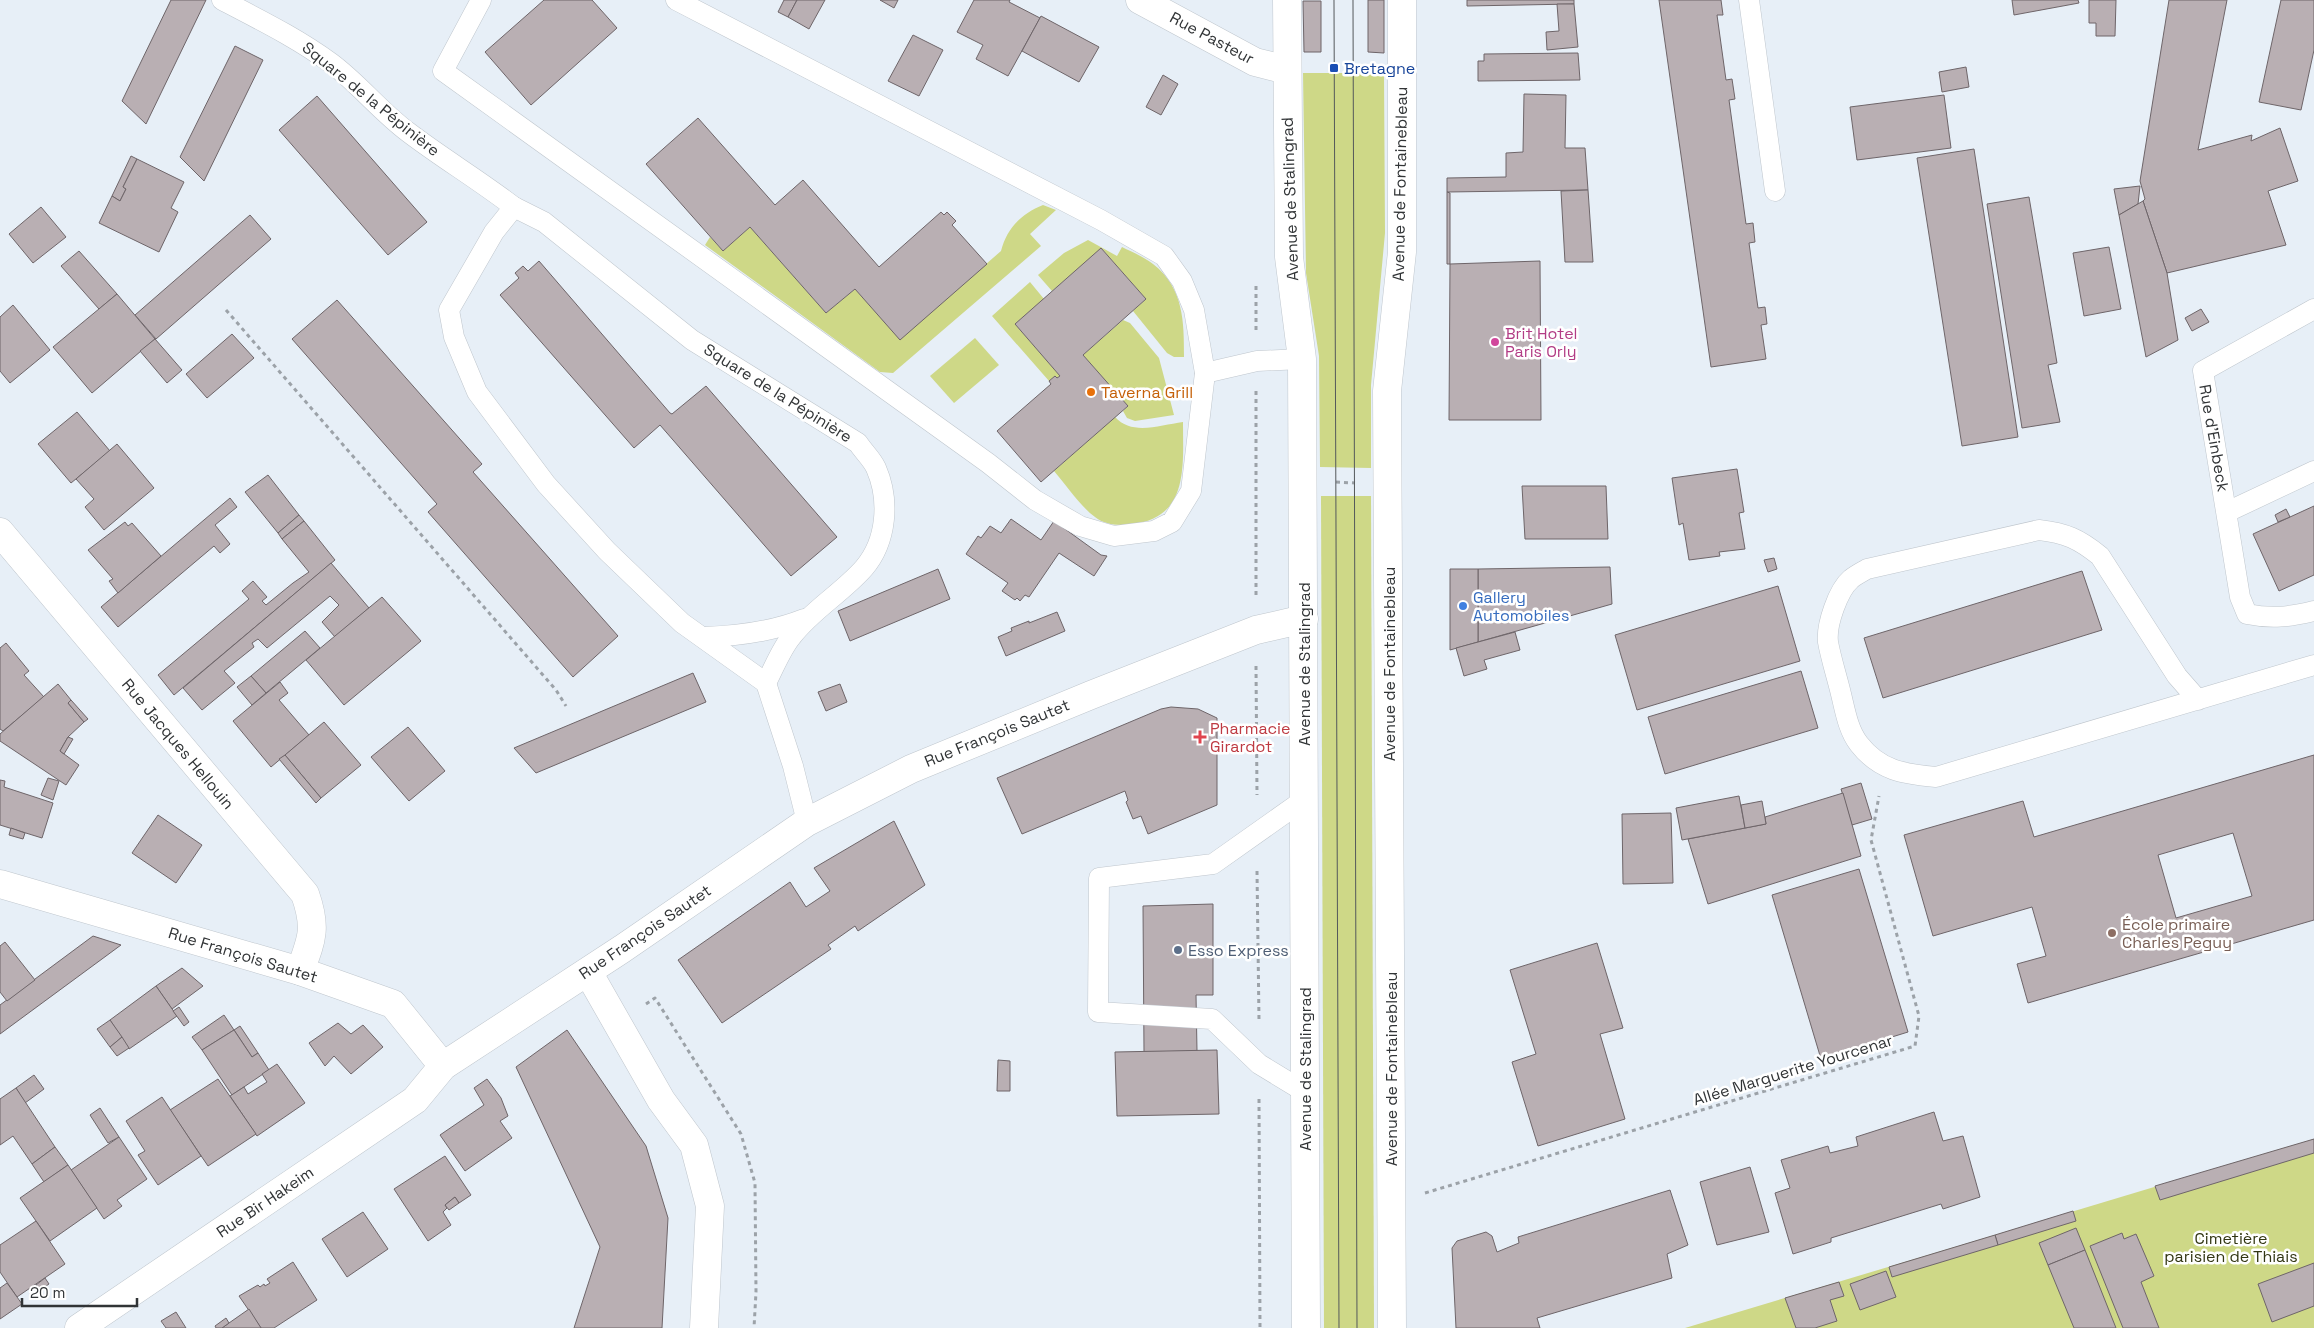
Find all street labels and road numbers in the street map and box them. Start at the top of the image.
street label: Rue Pasteur [1166,7,1258,69]
street label: Square de la Pépinière [298,37,444,161]
street label: Avenue de Fontainebleau [1388,86,1412,282]
street label: Avenue de Stalingrad [1277,117,1303,281]
street label: Square de la Pépinière [700,339,856,447]
street label: Rue d'Einbeck [2194,383,2234,494]
street label: Avenue de Fontainebleau [1379,567,1400,761]
street label: Avenue de Stalingrad [1294,582,1315,746]
street label: Rue Jacques Hellouin [117,674,239,814]
street label: Rue François Sautet [921,694,1073,772]
street label: Rue François Sautet [575,880,715,984]
street label: Rue François Sautet [166,922,320,988]
street label: Avenue de Fontainebleau [1381,972,1402,1166]
street label: Avenue de Stalingrad [1295,987,1316,1151]
street label: Allée Marguerite Yourcenar [1691,1030,1895,1110]
street label: Rue Bir Hakeim [212,1162,318,1242]

